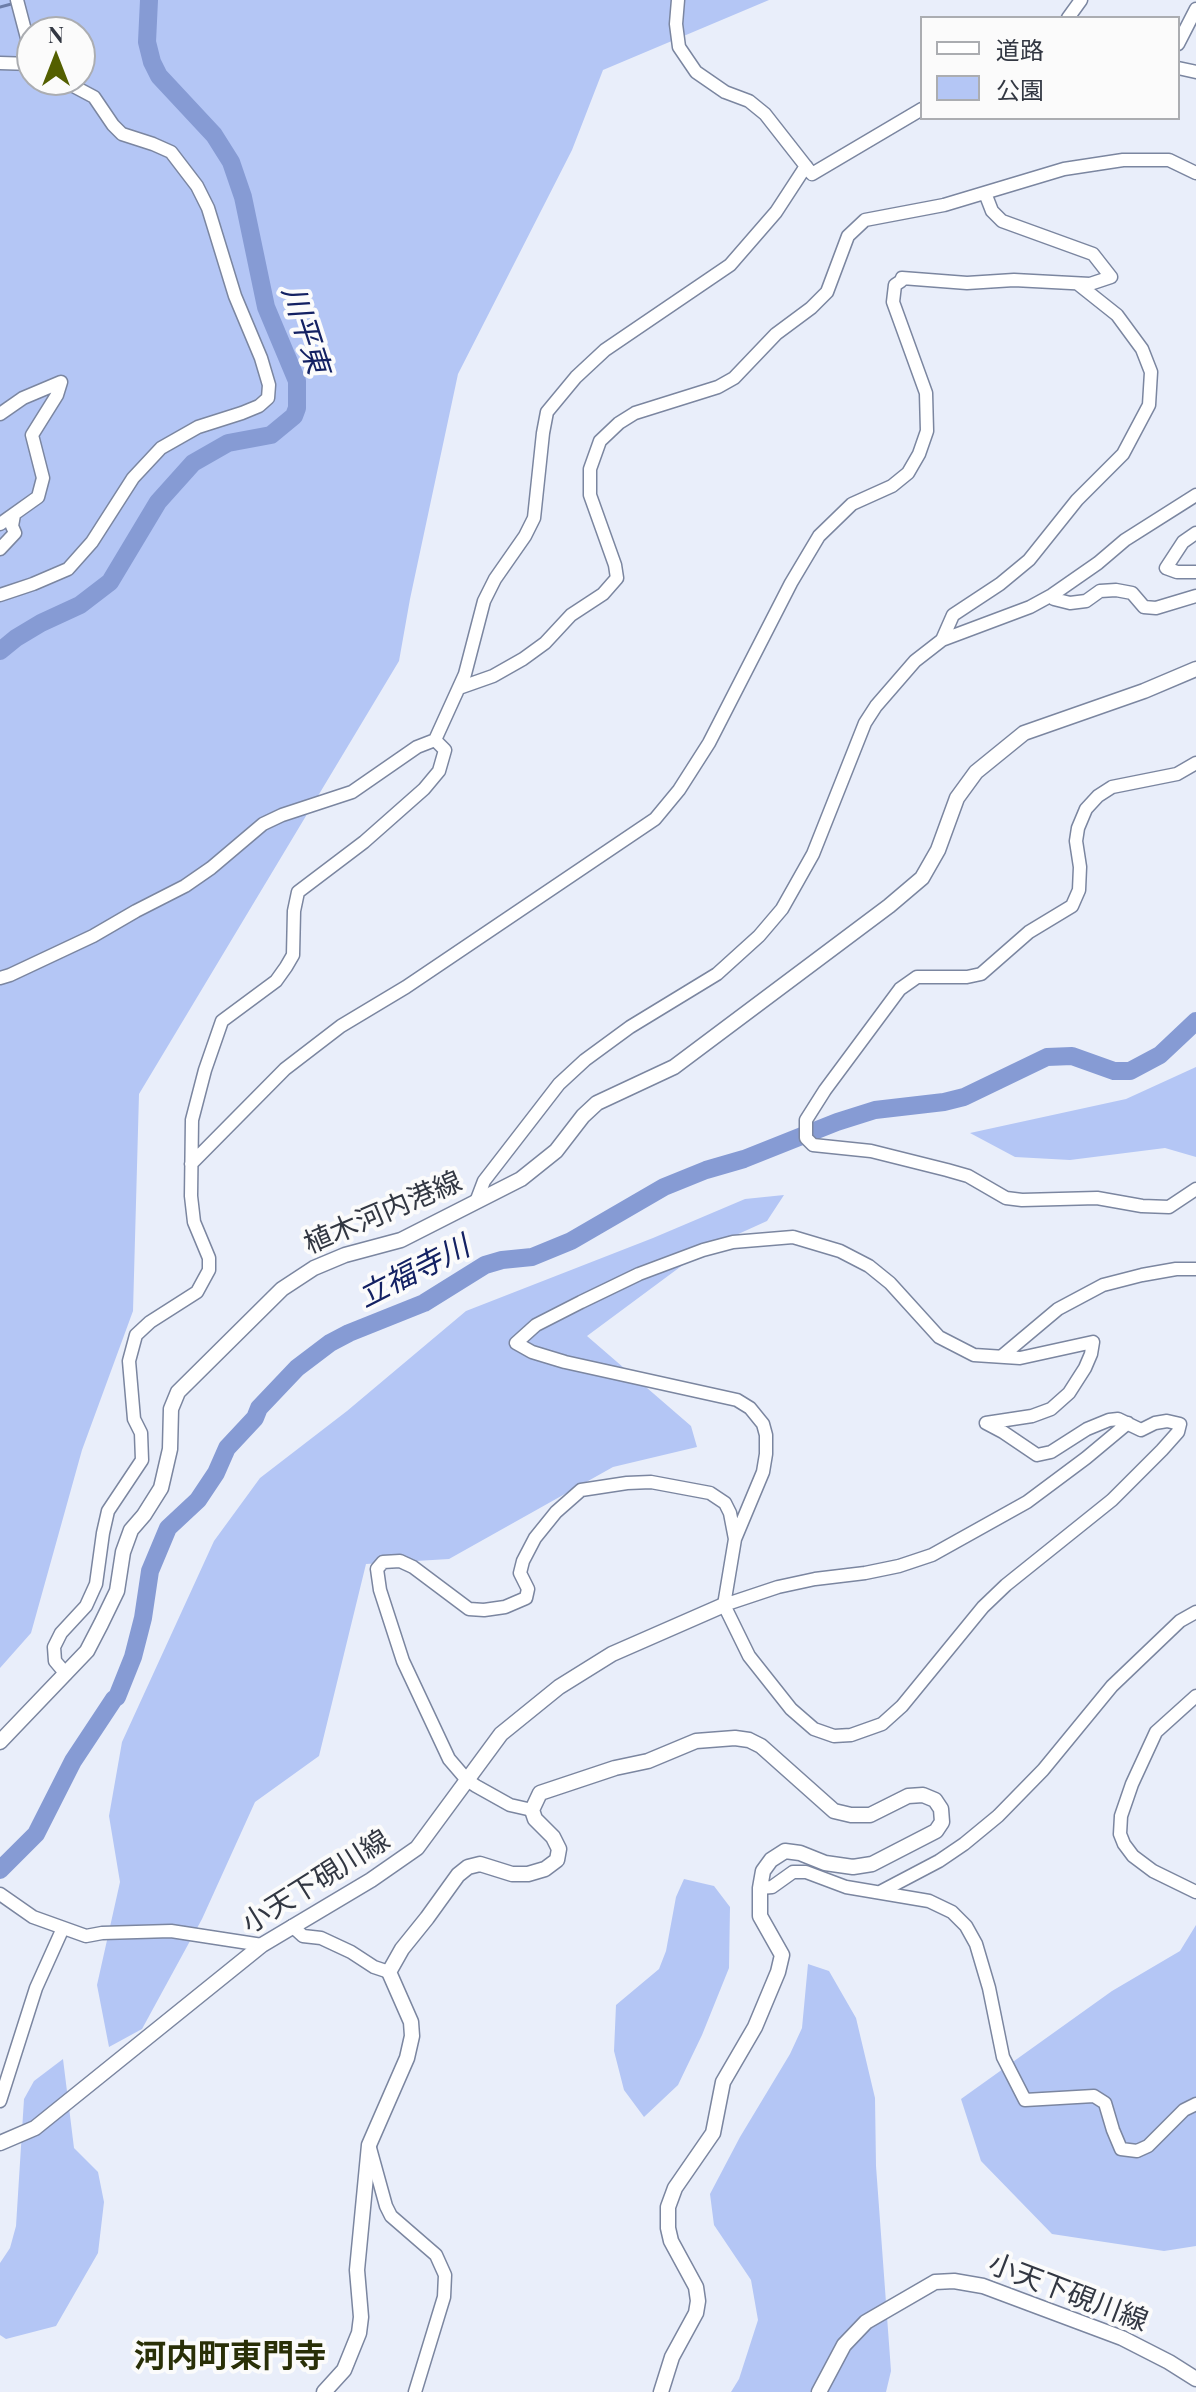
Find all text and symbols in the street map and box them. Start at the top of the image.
north arrow [16,16,96,96]
legend [920,16,1180,120]
text: N [48,19,64,49]
text: 道路 [996,33,1044,65]
text: 公園 [996,73,1044,105]
water label: 川平東 [274,282,336,378]
street label: 植木河内港線 [299,1165,467,1261]
water label: 立福寺川 [352,1229,476,1315]
street label: 小天下硯川線 [236,1823,396,1941]
street label: 小天下硯川線 [984,2247,1152,2339]
district label: 河内町東門寺 [134,2338,326,2376]

